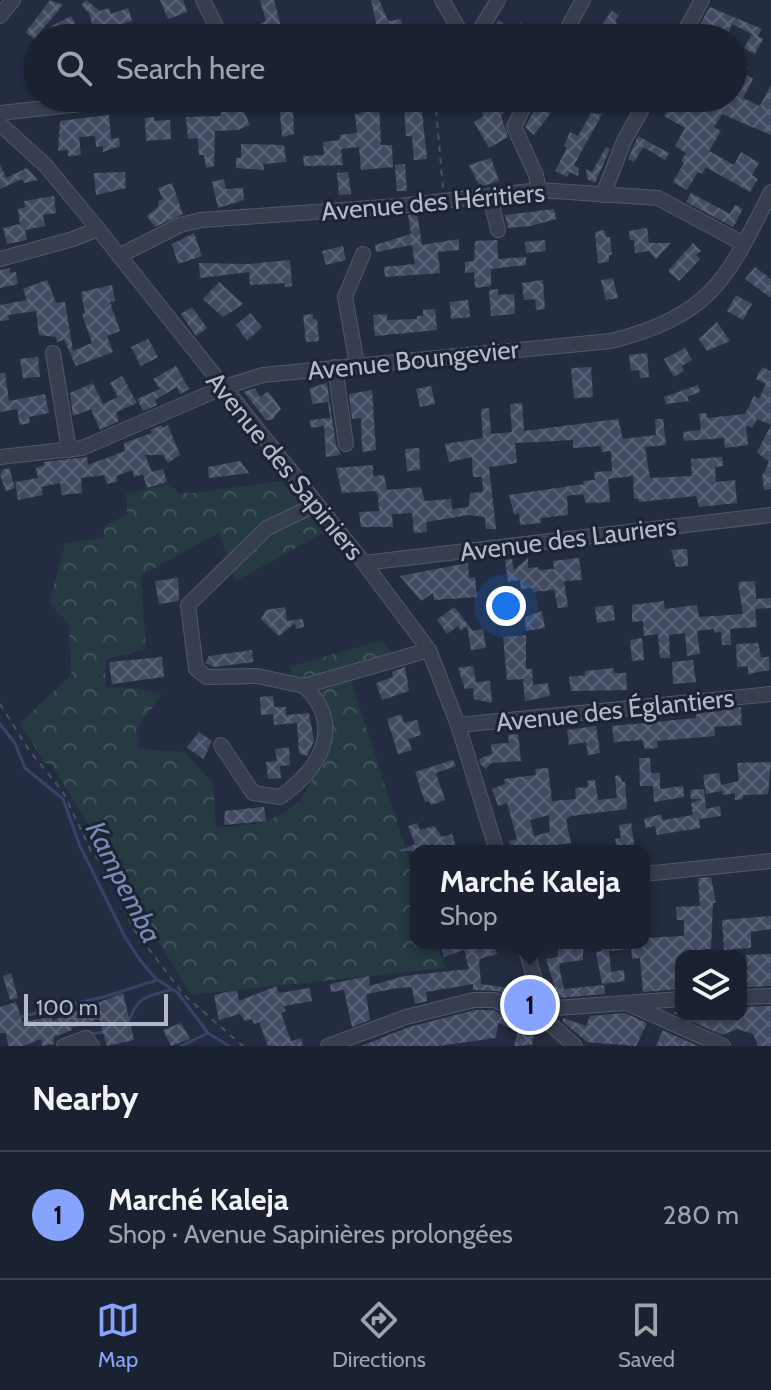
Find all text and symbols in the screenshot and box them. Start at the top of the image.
search box [24,24,747,112]
icon: search [52,46,96,90]
text: Search here [116,50,265,87]
street label: Avenue des Héritiers [320,176,546,228]
street label: Avenue Boungevier [306,333,521,387]
street label: Avenue des Sapiniers [199,366,371,567]
street label: Avenue des Lauriers [458,510,678,568]
your location [486,586,526,626]
street label: Avenue des Églantiers [494,682,736,738]
water label: Kampemba [79,815,169,949]
popup [410,845,650,949]
text: Marché Kaleja [440,863,620,900]
text: Shop [440,900,498,932]
map controls [675,950,747,1022]
button: layers [675,950,747,1022]
pin: 1 [504,975,556,1035]
scale bar [24,990,168,1026]
text: 100 m [36,994,98,1021]
text: Nearby [32,1077,139,1119]
text: Marché Kaleja [108,1181,289,1218]
text: 1 [53,1199,63,1231]
text: 280 m [663,1199,739,1231]
text: Shop · Avenue Sapinières prolongées [108,1218,513,1250]
tab: Map [96,1298,140,1373]
tab: Directions [332,1298,426,1373]
tab: Saved [618,1298,675,1373]

